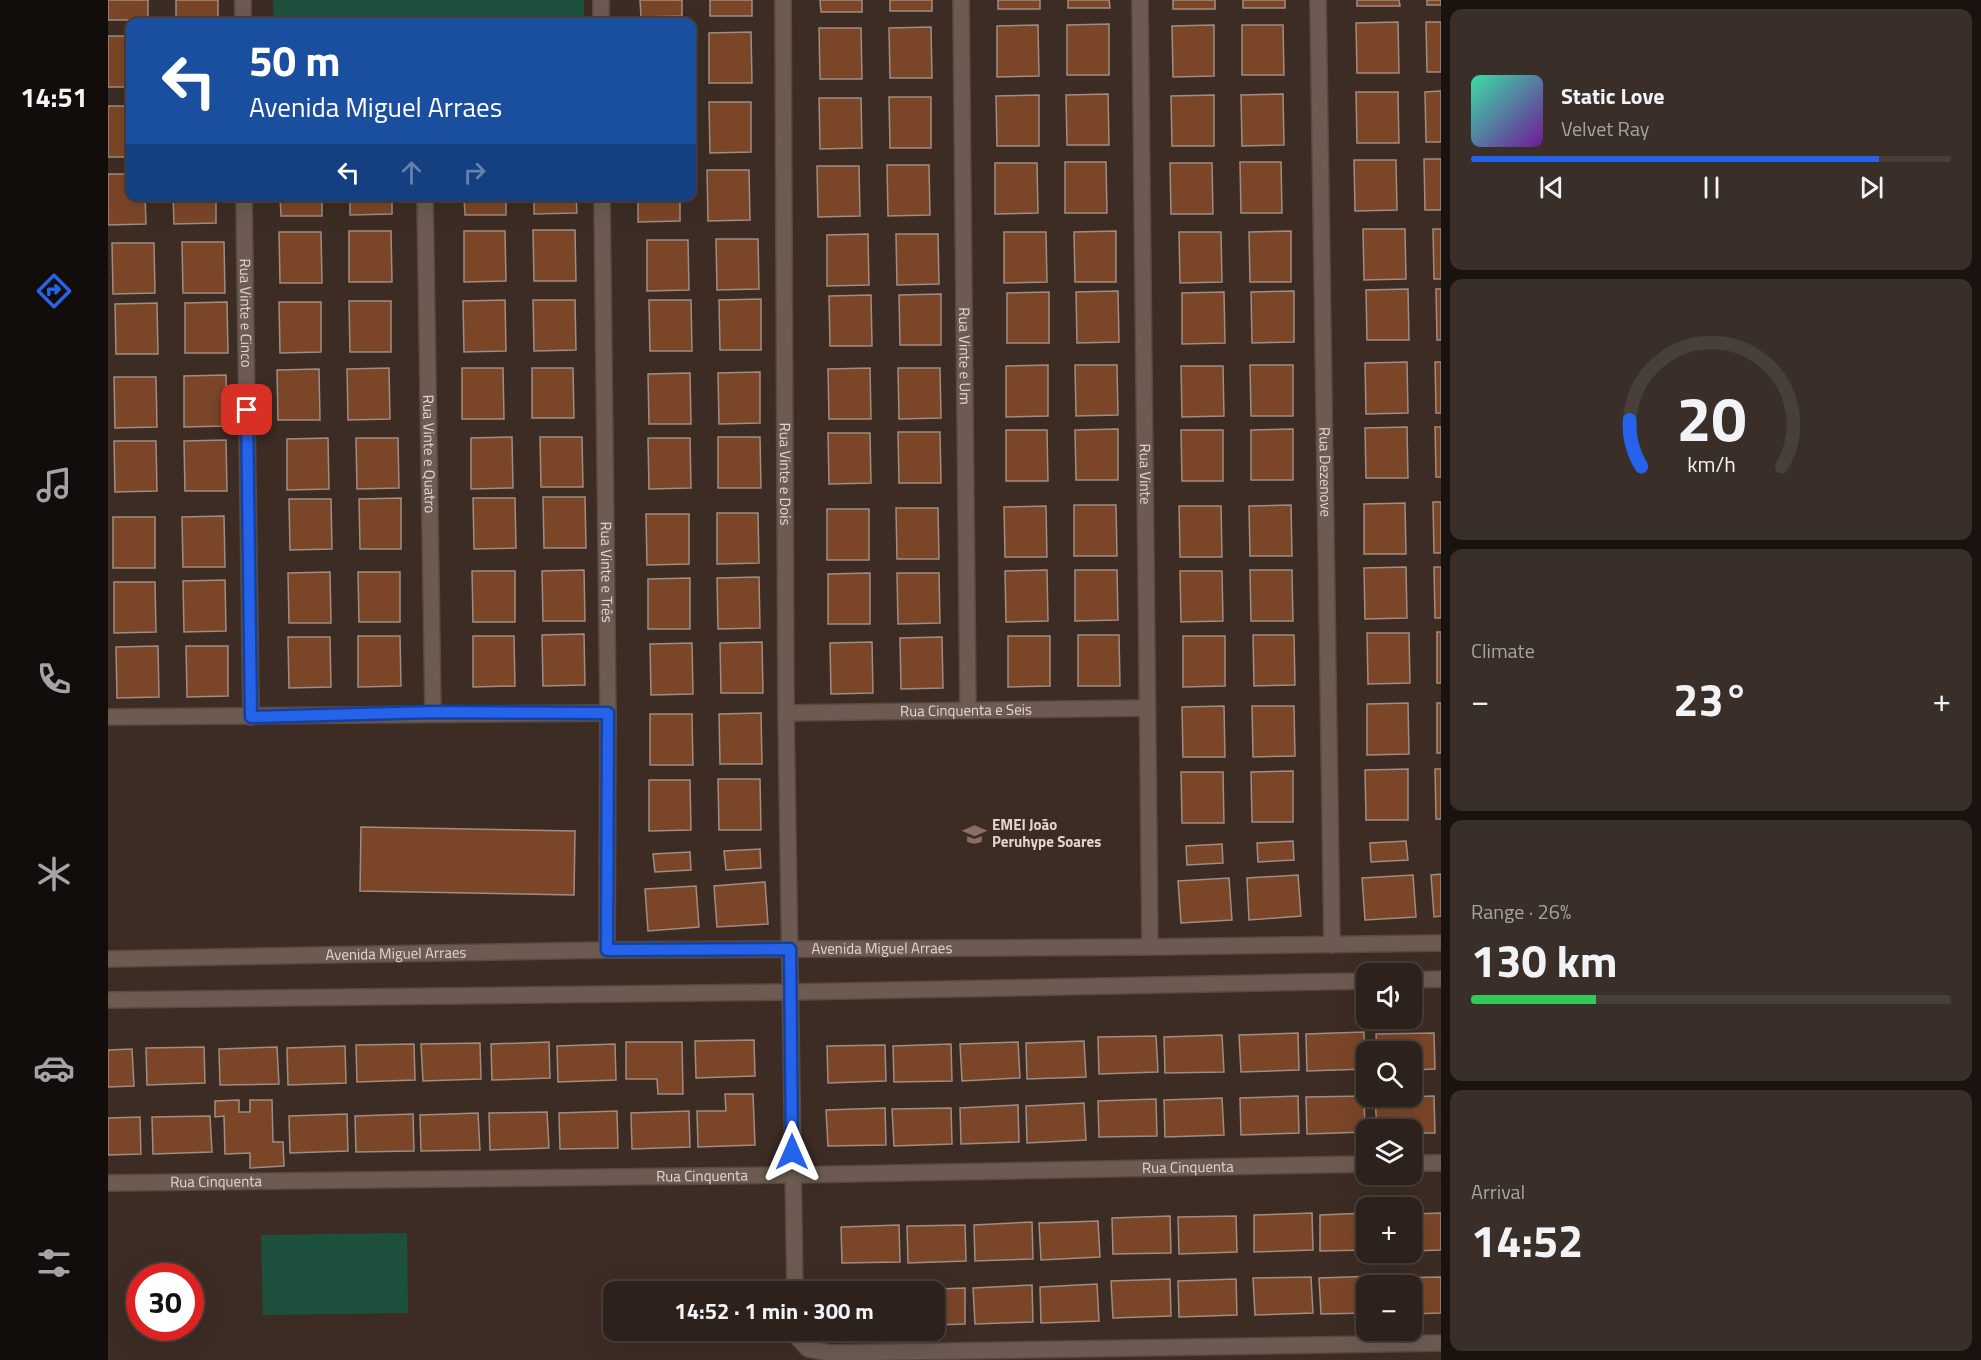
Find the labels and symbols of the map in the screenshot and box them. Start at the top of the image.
street label: Rua Vinte e Cinco [234,258,258,368]
street label: Rua Vinte e Um [953,307,977,405]
pin [221,384,272,435]
street label: Rua Vinte e Quatro [417,394,442,514]
street label: Rua Vinte e Dois [774,422,797,526]
street label: Rua Dezenove [1313,427,1338,517]
street label: Rua Vinte [1134,443,1157,505]
street label: Rua Vinte e Três [595,521,619,623]
street label: Rua Cinquenta e Seis [900,698,1032,722]
place label: EMEI João Peruhype Soares [992,813,1101,853]
school or university icon: EMEI João Peruhype Soares [961,821,987,847]
street label: Avenida Miguel Arraes [811,936,952,960]
street label: Avenida Miguel Arraes [325,941,467,966]
position arrow [760,1120,824,1184]
street label: Rua Cinquenta [1142,1155,1234,1179]
street label: Rua Cinquenta [656,1164,748,1188]
street label: Rua Cinquenta [170,1169,262,1193]
speed limit sign: 30 [126,1263,204,1341]

